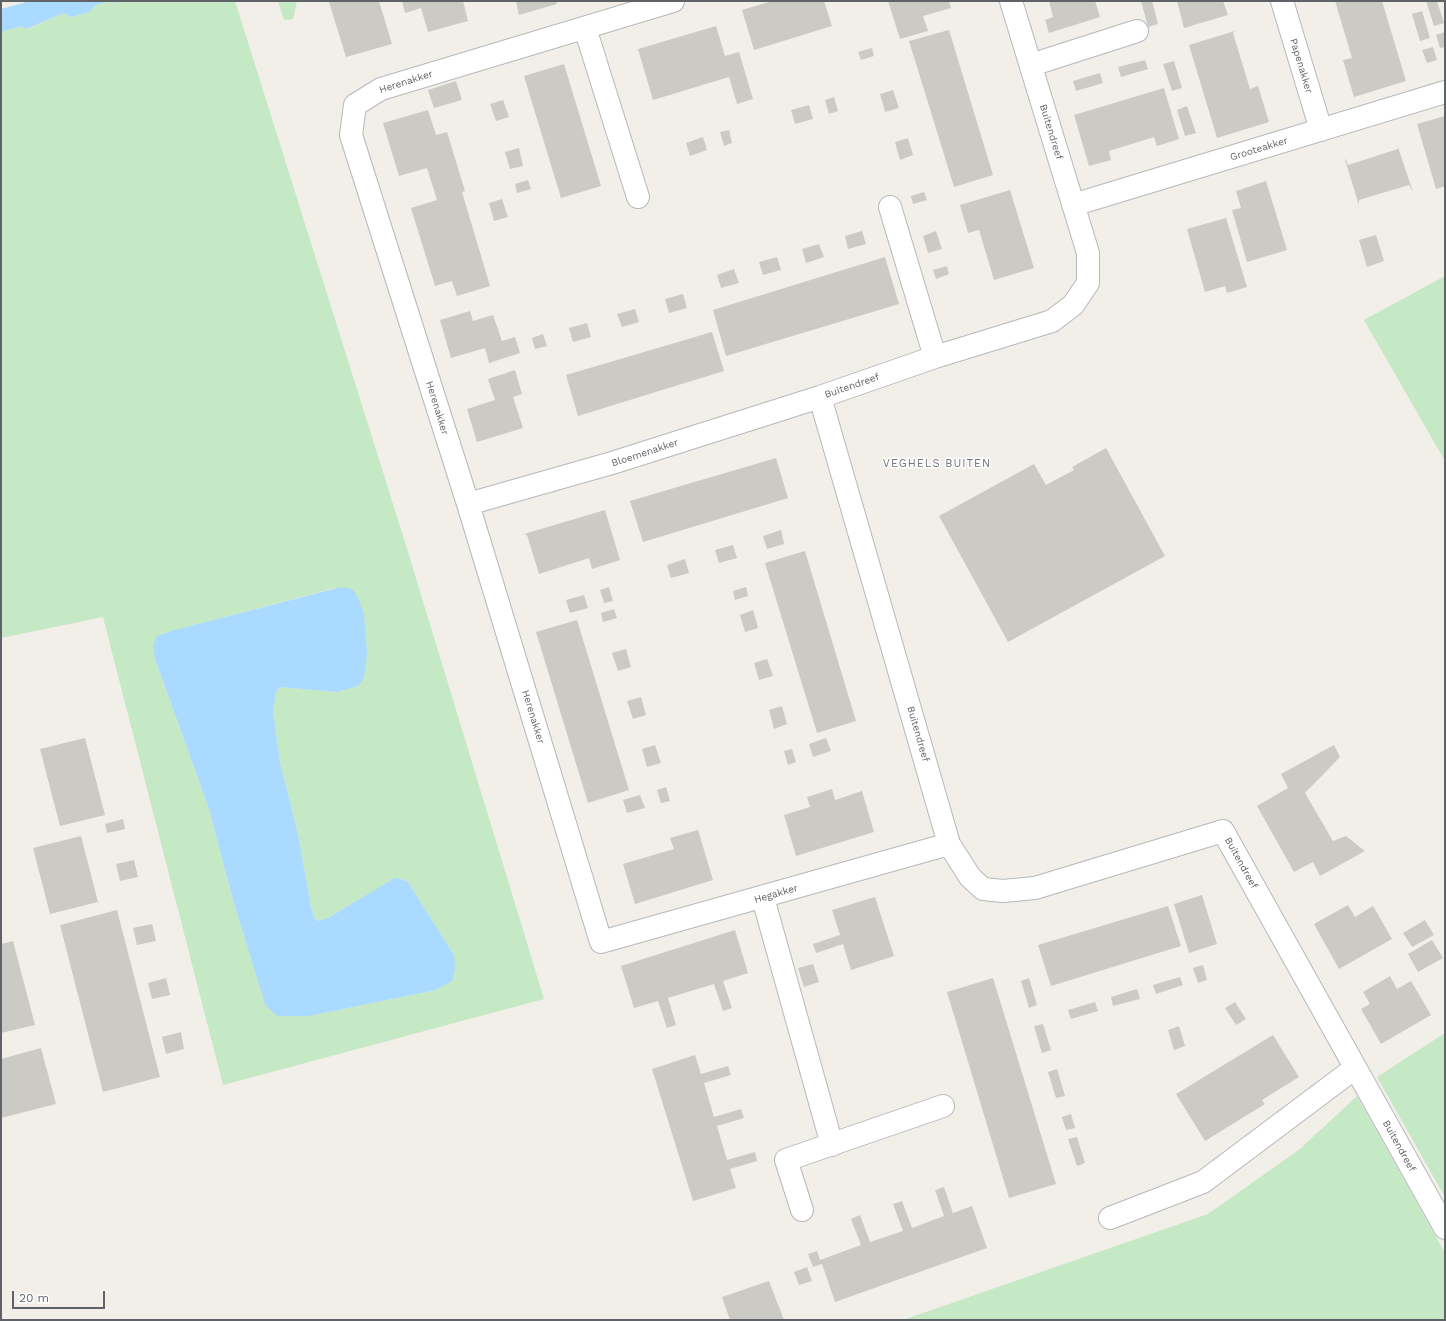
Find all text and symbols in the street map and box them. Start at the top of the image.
street label: Papenakker [1287,37,1315,95]
street label: Herenakker [378,68,434,96]
street label: Buitendreef [1037,103,1065,161]
street label: Grooteakker [1229,135,1289,163]
street label: Buitendreef [823,371,881,401]
street label: Herenakker [423,380,451,436]
street label: Bloemenakker [610,437,680,469]
district label: VEGHELS BUITEN [883,457,991,471]
street label: Herenakker [519,689,547,745]
street label: Buitendreef [904,705,932,763]
street label: Buitendreef [1222,835,1260,891]
street label: Hegakker [753,882,799,906]
street label: Buitendreef [1380,1118,1418,1174]
scale bar [14,1283,107,1309]
text: 20 m [19,1291,49,1305]

